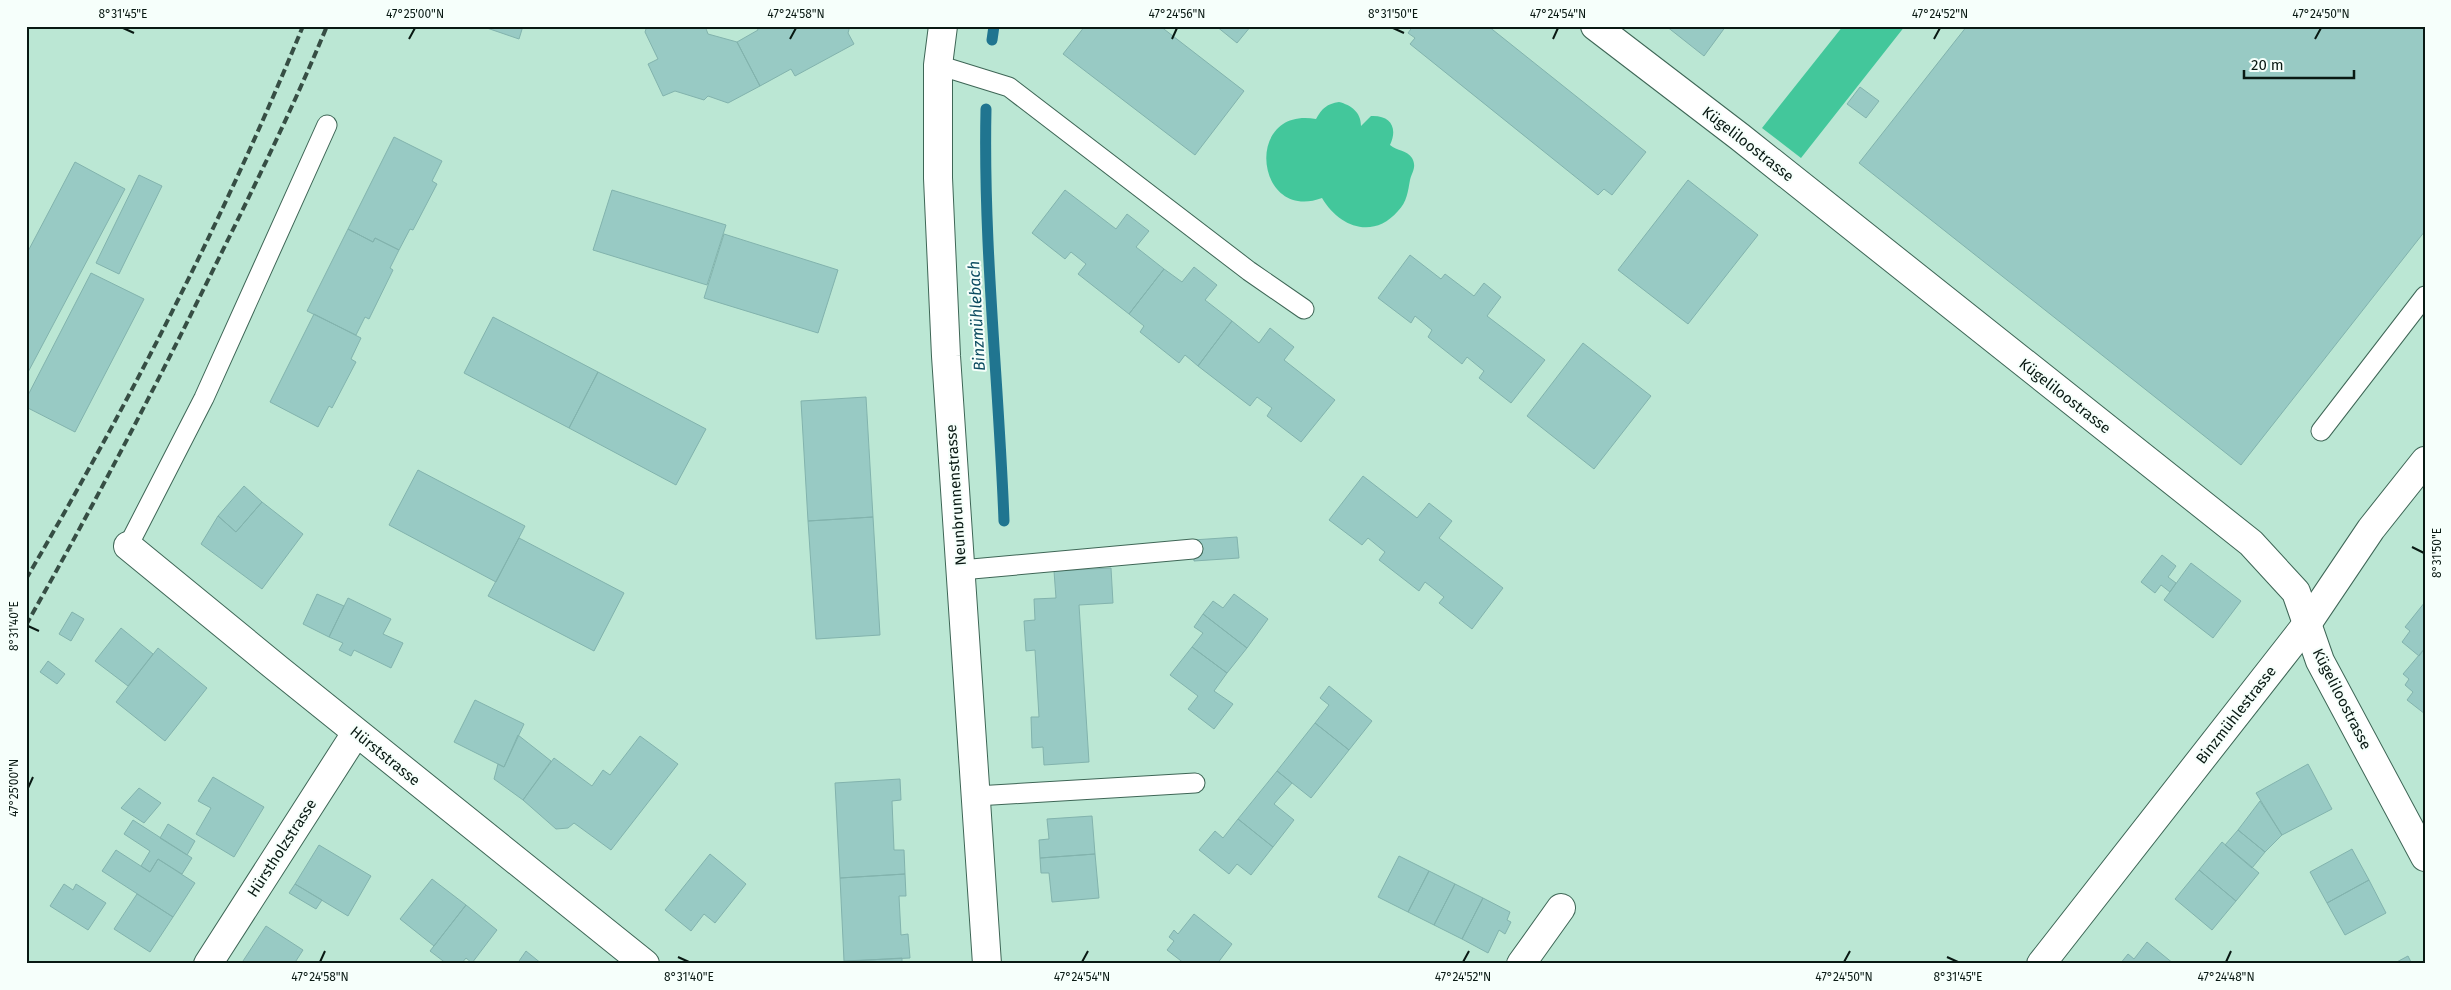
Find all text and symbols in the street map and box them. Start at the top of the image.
text: 8°31'45"E [98,7,148,21]
text: 47°25'00"N [386,7,444,21]
text: 47°24'58"N [767,7,825,21]
text: 47°24'56"N [1148,7,1206,21]
text: 8°31'50"E [1368,7,1418,21]
text: 47°24'54"N [1530,7,1586,21]
text: 47°24'52"N [1912,7,1968,21]
text: 47°24'50"N [2292,7,2350,21]
scale bar [2244,48,2354,80]
text: 20 m [2251,56,2284,74]
street label: Kügeliloostrasse [1699,103,1797,185]
water label: Binzmühlebach [964,260,989,372]
street label: Kügeliloostrasse [2016,355,2114,437]
street label: Neunbrunnenstrasse [942,424,970,566]
text: 8°31'50"E [2430,528,2444,578]
text: 8°31'40"E [7,601,21,651]
street label: Kügeliloostrasse [2309,645,2375,753]
street label: Binzmühlestrasse [2192,662,2280,768]
street label: Hürststrasse [346,722,424,790]
text: 47°25'00"N [7,759,21,817]
street label: Hürstholzstrasse [244,796,320,900]
text: 47°24'58"N [291,970,349,984]
text: 8°31'40"E [664,970,714,984]
text: 47°24'54"N [1054,970,1110,984]
text: 47°24'52"N [1435,970,1491,984]
text: 47°24'50"N [1815,970,1873,984]
text: 8°31'45"E [1933,970,1983,984]
text: 47°24'48"N [2197,970,2255,984]

